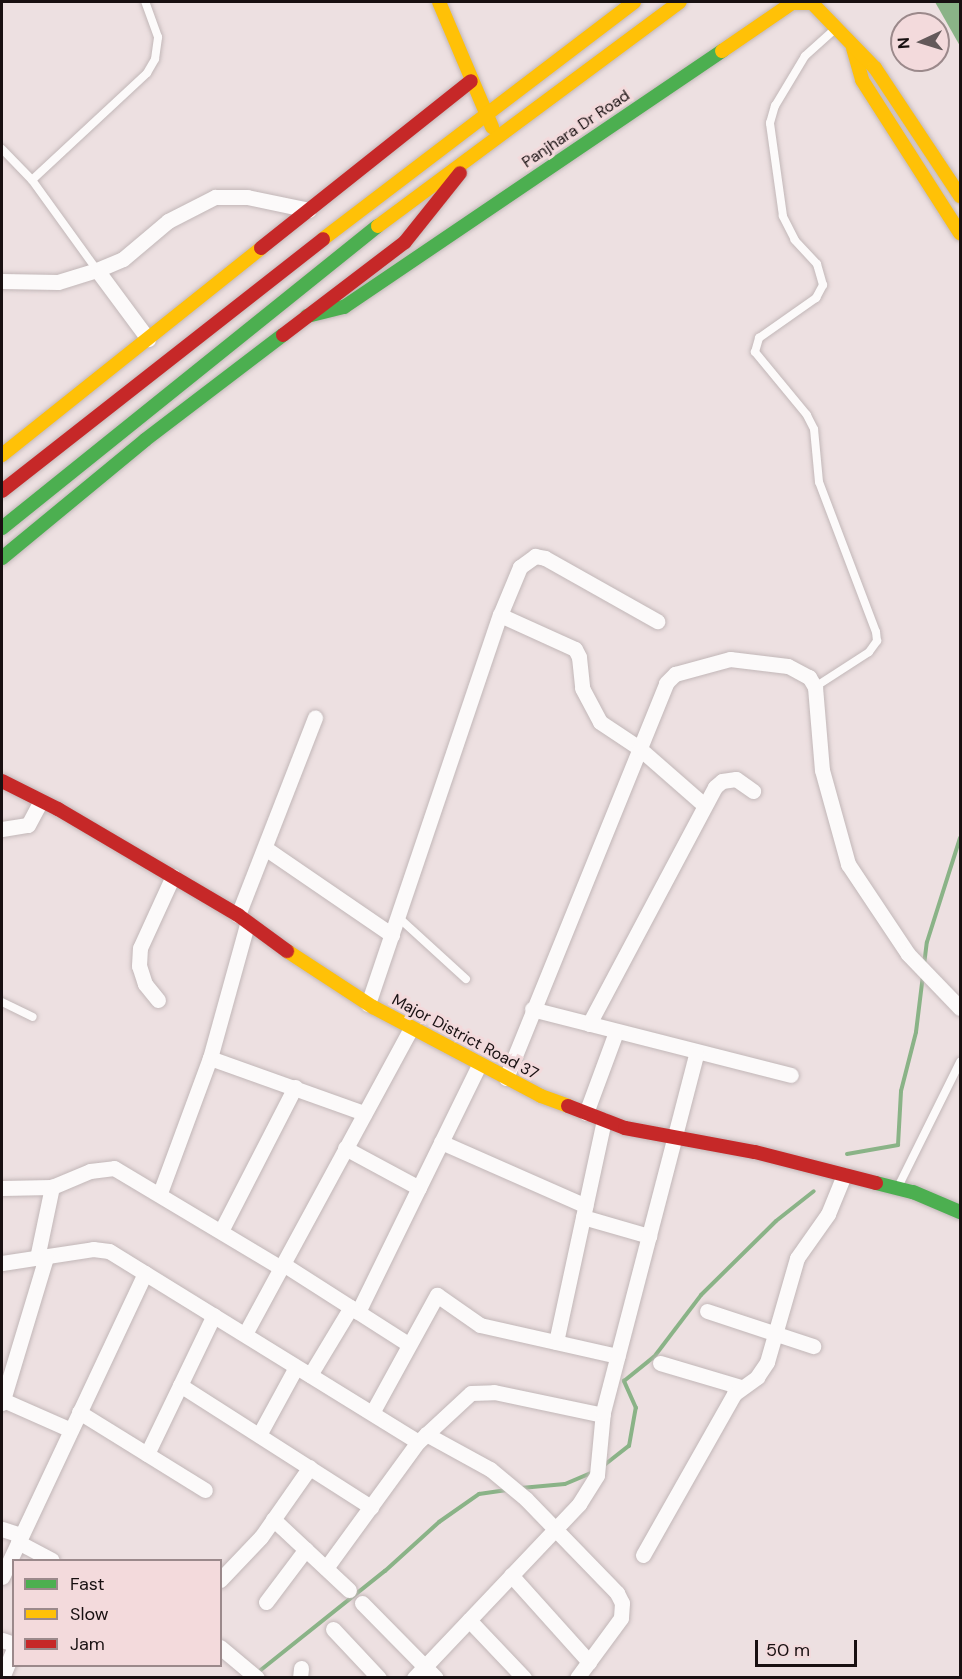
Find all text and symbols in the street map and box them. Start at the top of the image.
north arrow [890,12,950,72]
text: N [893,37,914,50]
street label: Panjhara Dr Road [518,86,634,172]
street label: Major District Road 37 [389,990,541,1084]
legend [12,1559,222,1667]
text: Fast [70,1572,105,1596]
text: Slow [70,1602,109,1626]
scale bar [758,1628,860,1666]
text: Jam [70,1632,105,1656]
text: 50 m [766,1638,810,1662]

